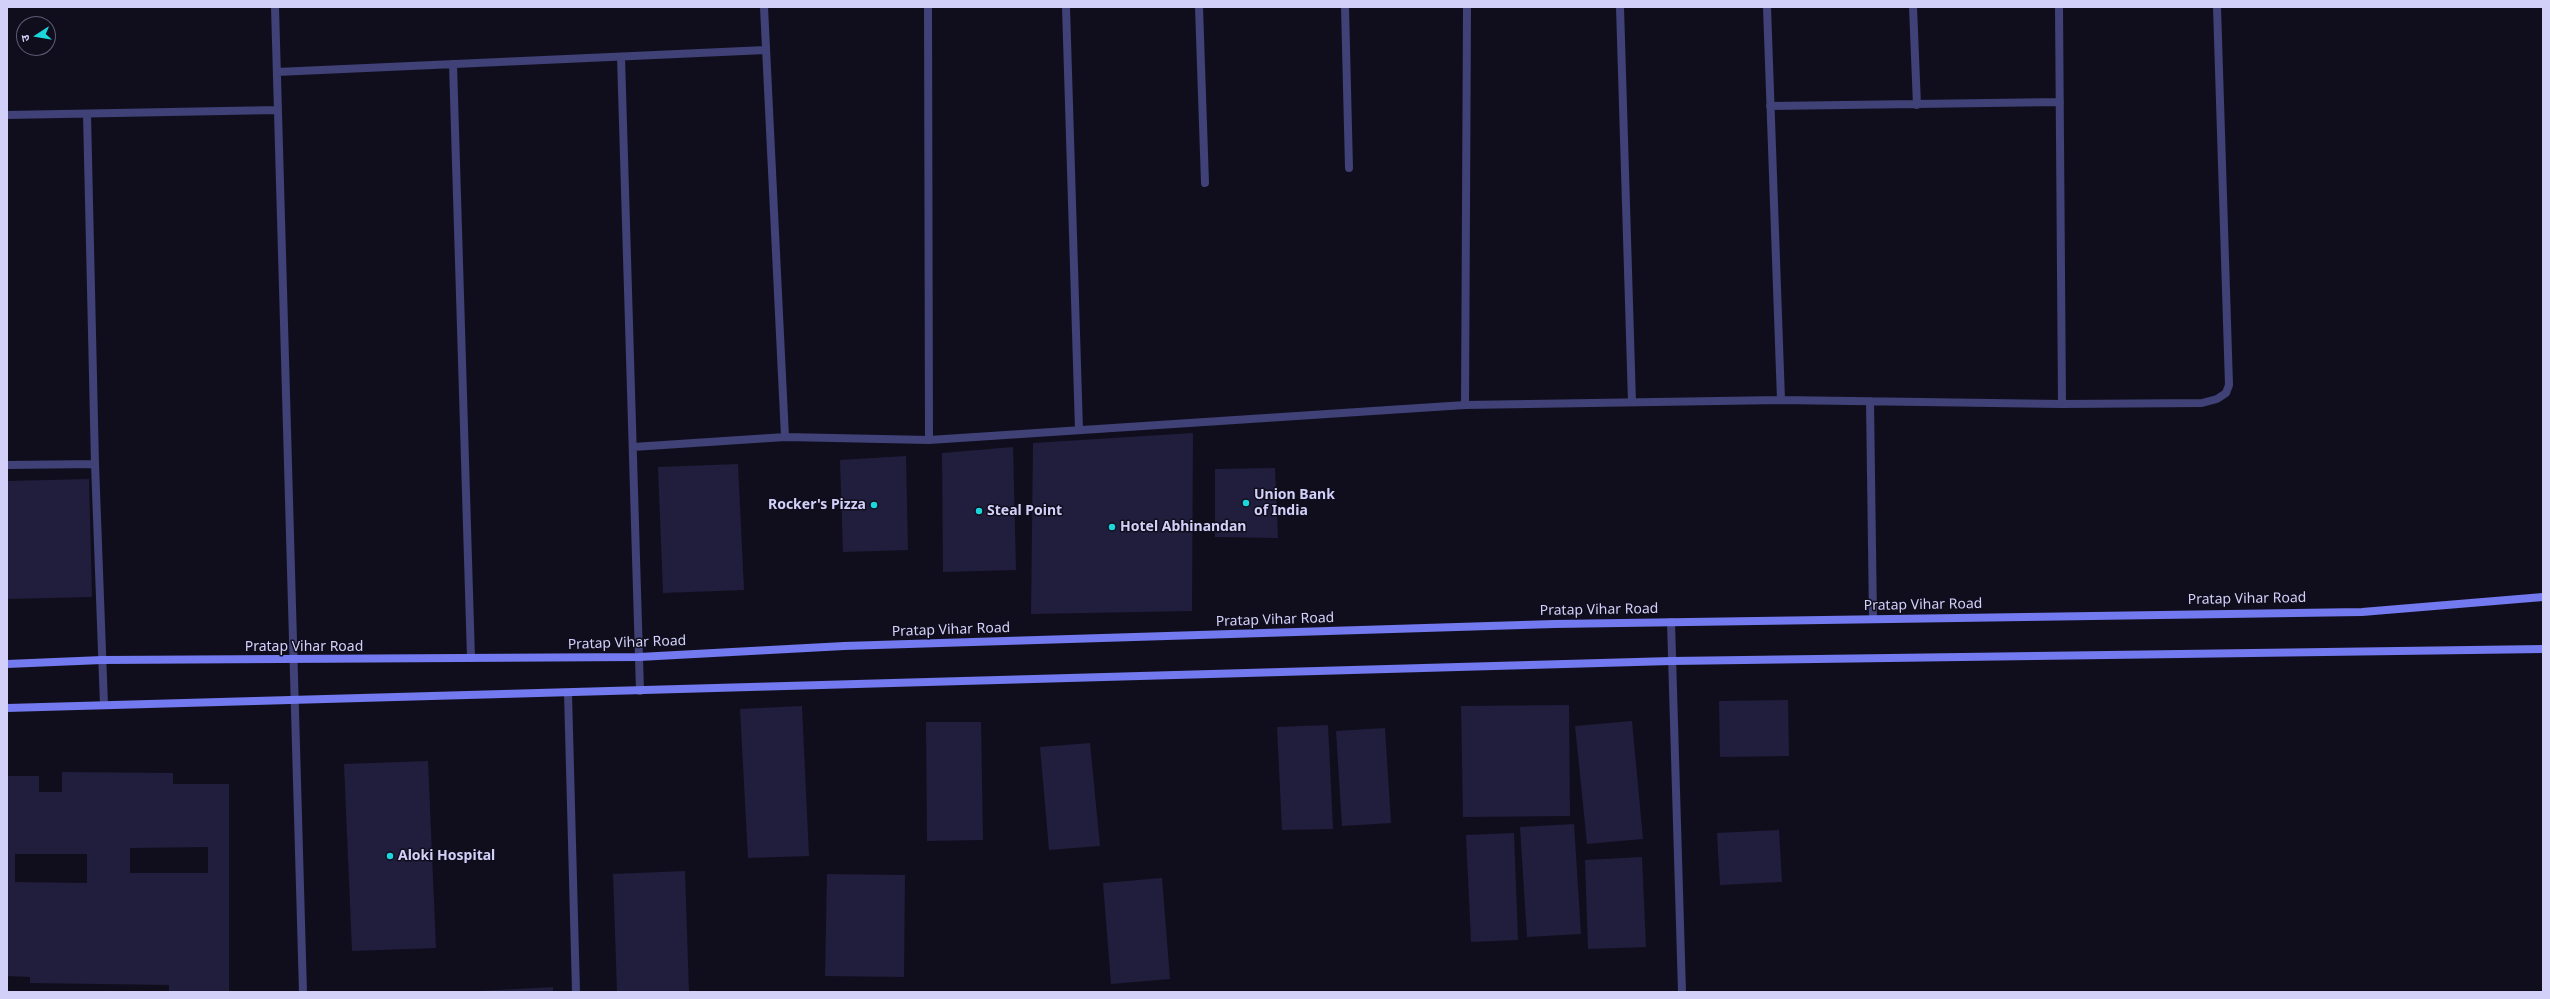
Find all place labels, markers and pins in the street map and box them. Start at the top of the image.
place label: Union Bank of India [1254,487,1335,520]
place label: Rocker's Pizza [768,497,866,513]
marker: Union Bank of India [1241,498,1251,508]
marker: Rocker's Pizza [869,500,879,510]
place label: Steal Point [987,503,1062,519]
marker: Steal Point [974,506,984,516]
place label: Hotel Abhinandan [1120,519,1246,535]
marker: Hotel Abhinandan [1107,522,1117,532]
place label: Aloki Hospital [398,848,495,864]
marker: Aloki Hospital [385,851,395,861]

